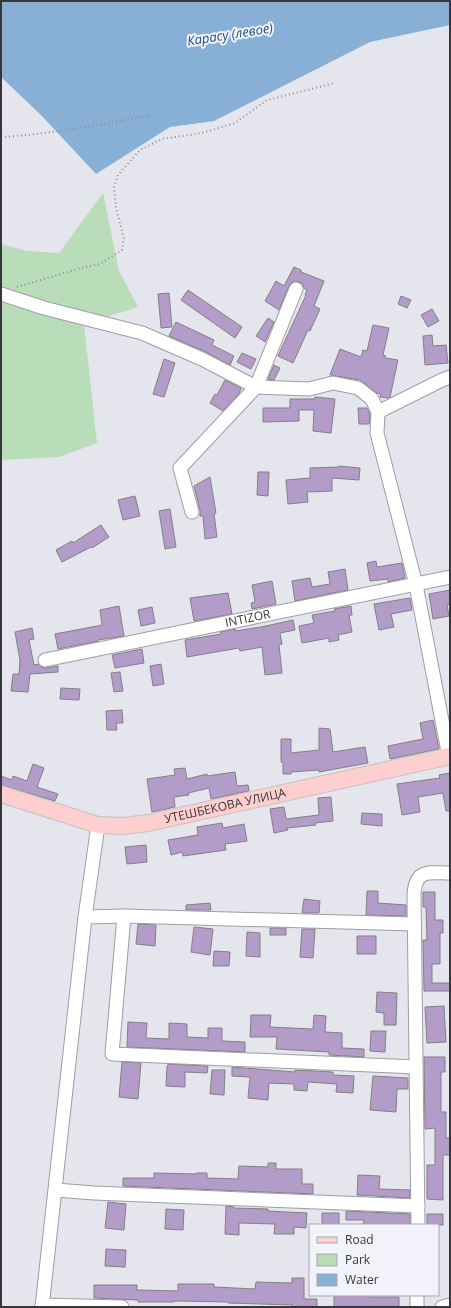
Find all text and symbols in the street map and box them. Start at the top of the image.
water label: Карасу (левое) [186,18,274,50]
street label: INTIZOR [223,605,273,631]
street label: УТЕШБЕКОВА УЛИЦА [163,784,288,827]
legend [309,1224,439,1296]
text: Road [345,1231,374,1248]
text: Park [345,1251,371,1268]
text: Water [345,1271,379,1288]

